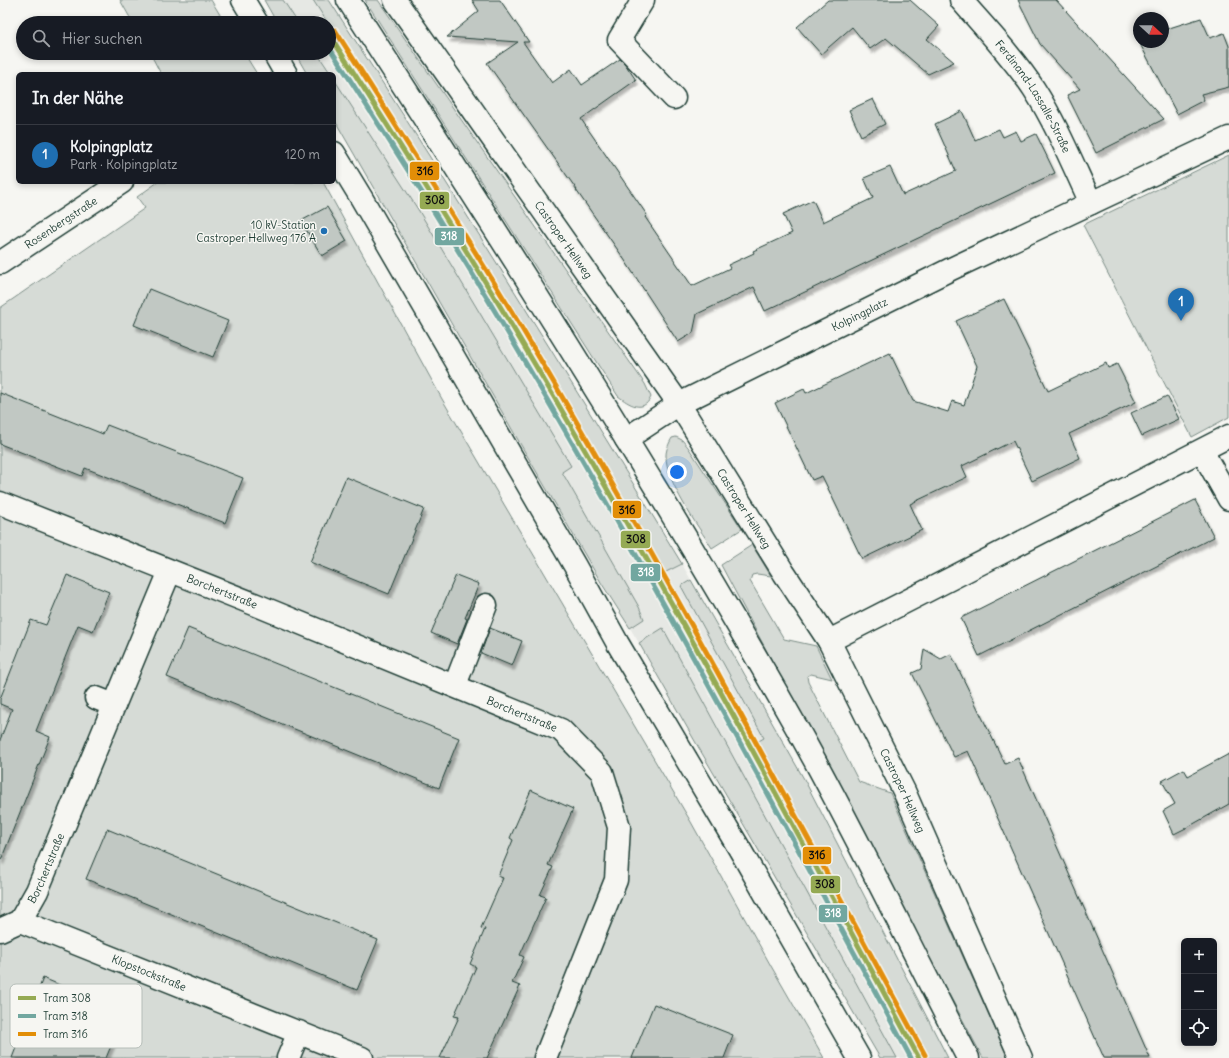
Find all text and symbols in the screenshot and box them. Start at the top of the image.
north arrow [1133,12,1169,48]
search box [16,16,336,60]
icon: search [30,27,52,49]
text: Hier suchen [62,29,142,48]
street label: Ferdinand-Lassalle-Straße [992,37,1074,155]
text: In der Nähe [32,87,124,109]
text: Kolpingplatz [70,137,153,156]
text: 1 [42,146,48,163]
text: 120 m [285,146,320,163]
text: Park · Kolpingplatz [70,156,177,173]
line badge: 316 [409,161,440,181]
text: 316 [417,164,433,178]
line badge: 308 [419,191,450,210]
street label: Rosenbergstraße [22,193,100,252]
text: 308 [425,193,445,207]
street label: Castroper Hellweg [531,198,596,281]
place label: 10 kV-Station Castroper Hellweg 176 A [196,218,316,245]
marker: 10 kV-Station Castroper Hellweg 176 A [319,226,329,236]
line badge: 318 [434,227,465,246]
text: 318 [441,229,457,243]
pin: 1 [1168,288,1194,321]
street label: Kolpingplatz [829,295,890,334]
your location [667,462,687,482]
street label: Castroper Hellweg [714,466,774,551]
line badge: 316 [612,500,642,519]
text: 316 [619,503,635,517]
line badge: 308 [620,530,651,549]
text: 308 [626,532,646,546]
line badge: 318 [630,563,661,582]
text: 318 [638,565,654,579]
street label: Borchertstraße [185,571,260,612]
street label: Borchertstraße [485,693,559,735]
street label: Castroper Hellweg [877,746,928,835]
street label: Borchertstraße [24,831,67,906]
line badge: 316 [802,846,832,865]
text: 316 [809,848,825,862]
line badge: 308 [810,875,841,894]
text: 308 [815,877,835,891]
line badge: 318 [818,904,848,923]
text: 318 [825,906,841,920]
map controls [1181,938,1217,1046]
button: + [1181,938,1217,974]
street label: Klopstockstraße [110,951,189,994]
button: − [1181,974,1217,1010]
legend [10,984,142,1048]
text: Tram 308 [43,991,91,1005]
text: Tram 318 [43,1009,88,1023]
button: locate [1181,1010,1217,1046]
text: Tram 316 [43,1027,88,1041]

